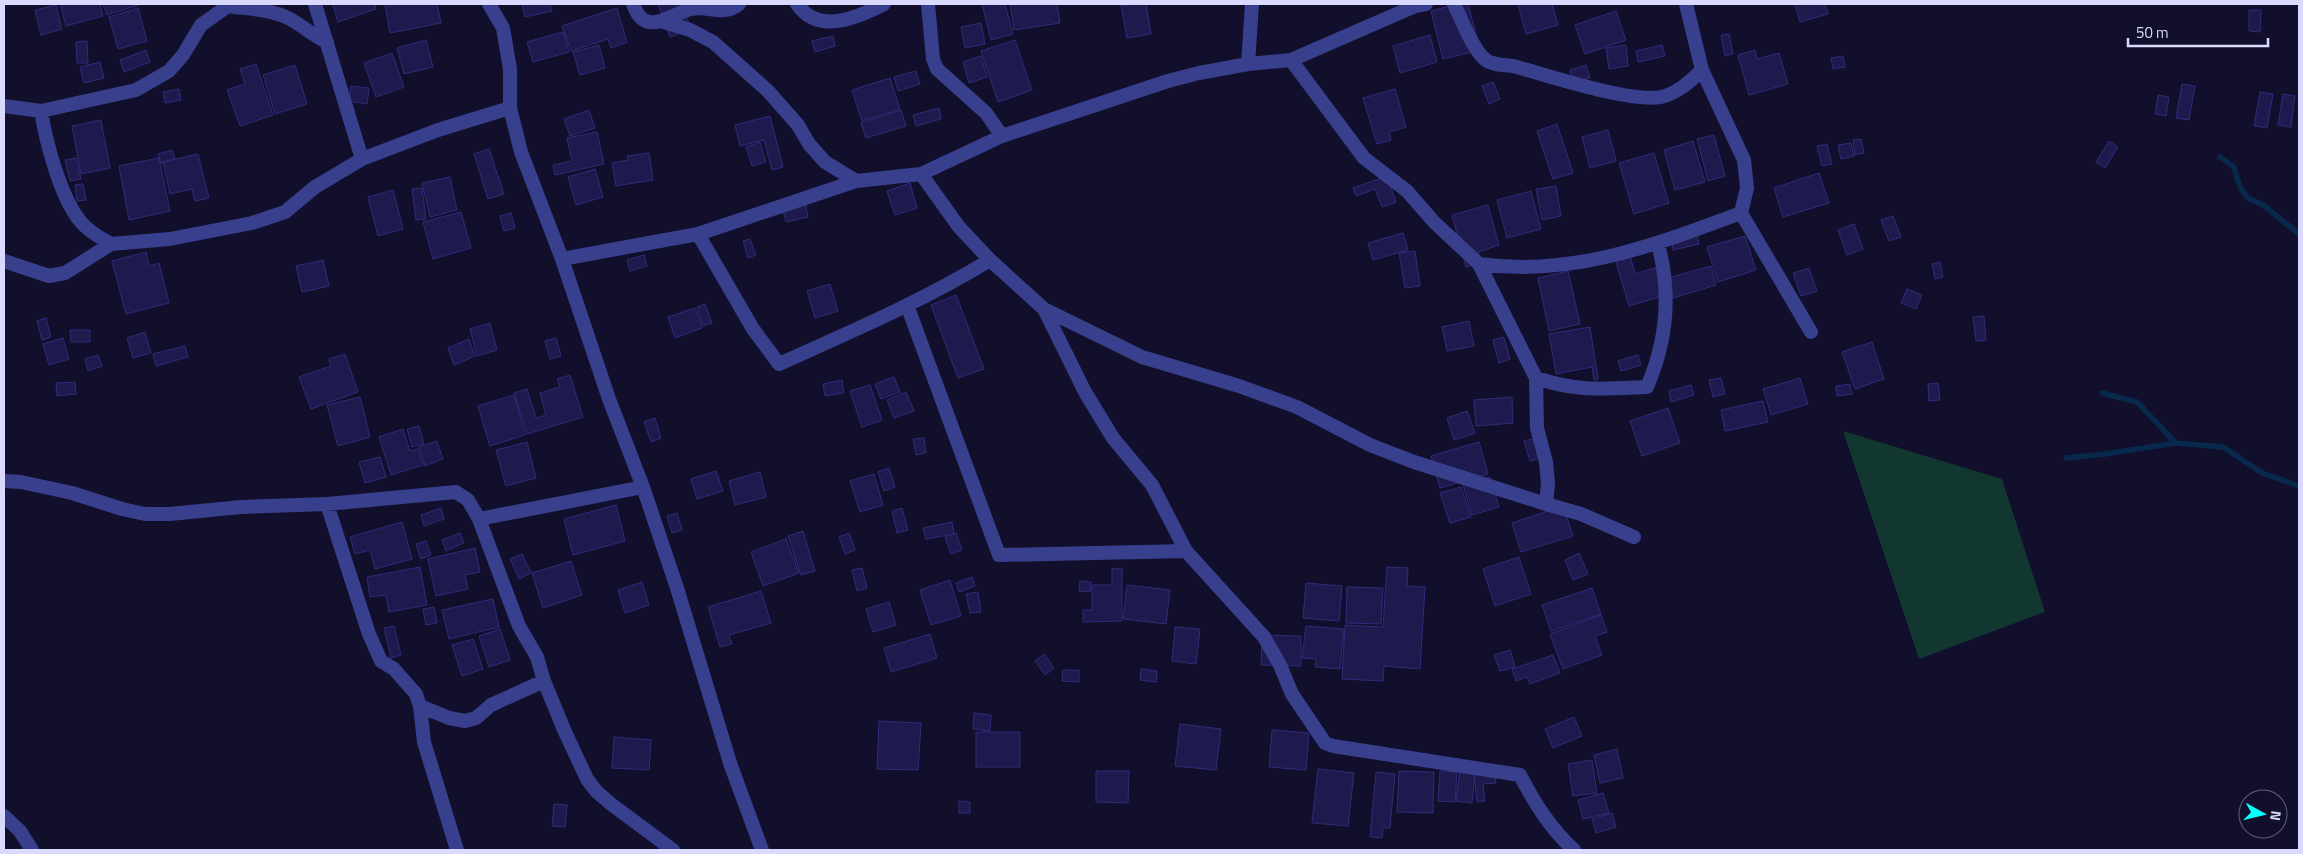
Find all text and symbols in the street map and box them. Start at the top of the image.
scale bar [2128,15,2268,47]
text: 50 m [2136,21,2169,44]
north arrow [2238,789,2288,839]
text: N [2265,810,2287,822]

